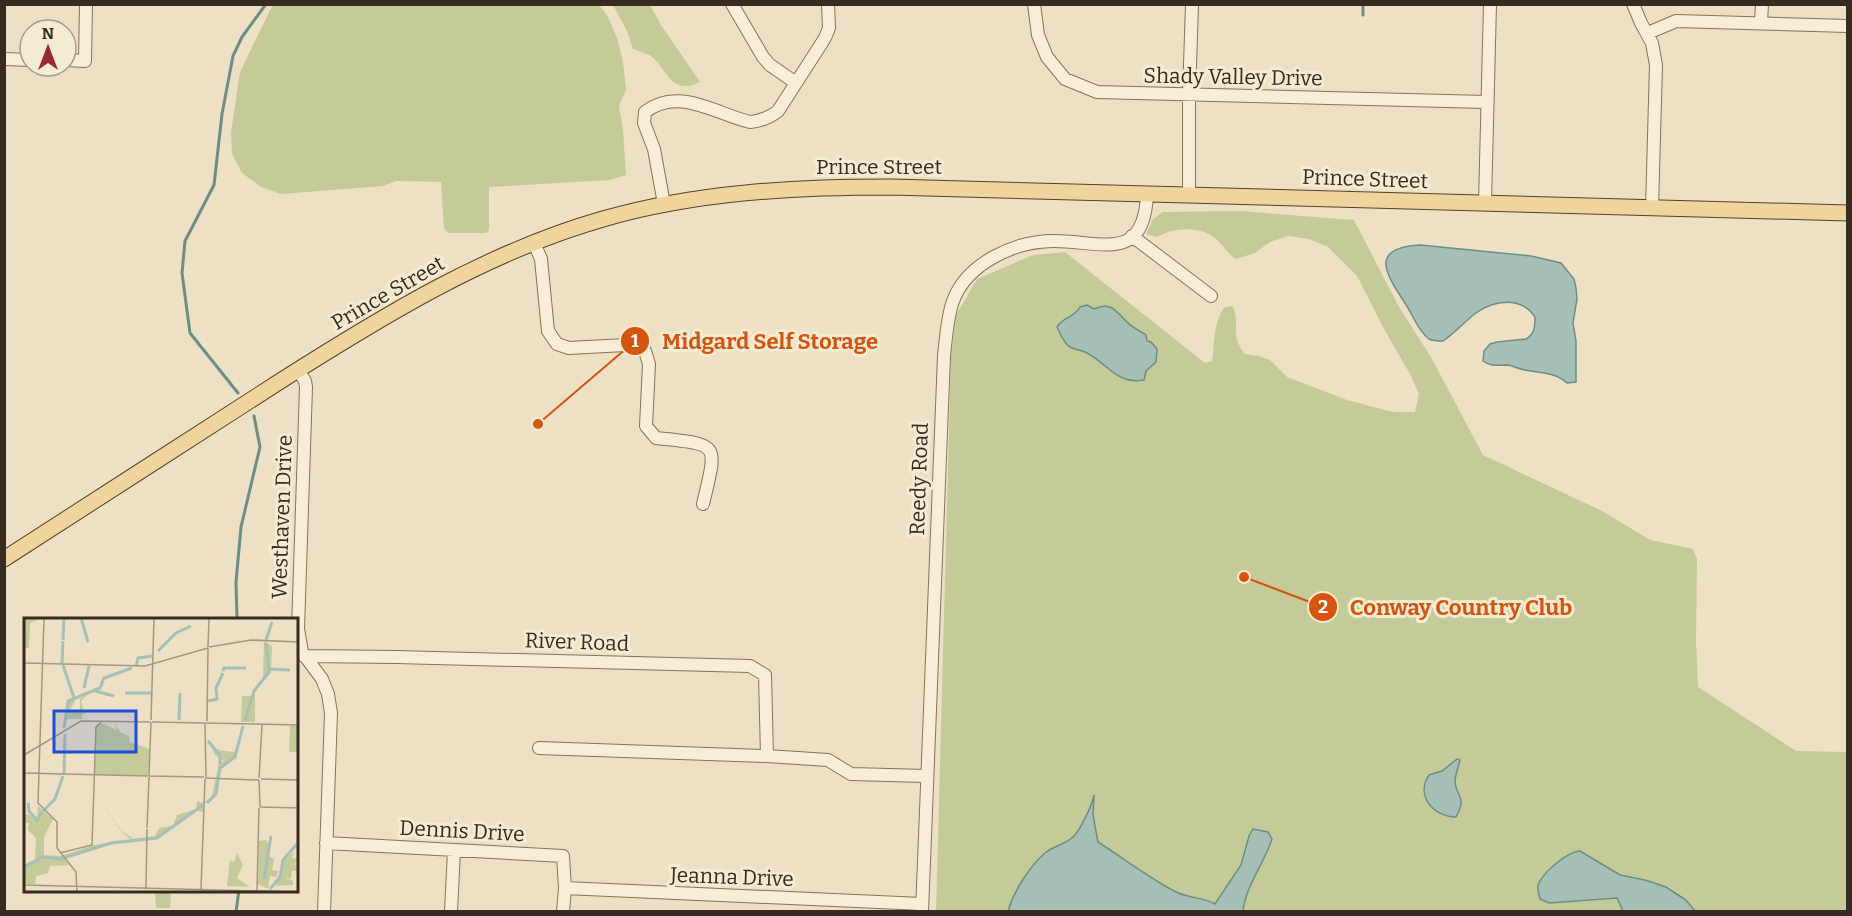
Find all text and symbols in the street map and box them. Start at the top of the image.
north arrow [18,18,78,78]
text: N [42,24,54,43]
street label: Shady Valley Drive [1143,62,1323,92]
street label: Prince Street [816,154,943,180]
street label: Prince Street [1301,164,1429,194]
street label: Prince Street [327,250,449,336]
callout: Midgard Self Storage [620,321,890,361]
text: Midgard Self Storage [662,328,878,355]
text: 1 [631,330,639,352]
street label: Reedy Road [904,422,934,536]
street label: Westhaven Drive [266,434,298,600]
callout: Conway Country Club [1308,587,1584,627]
text: Conway Country Club [1350,594,1572,621]
text: 2 [1318,596,1328,618]
inset map [24,618,298,892]
street label: River Road [524,627,630,657]
street label: Dennis Drive [399,815,525,847]
street label: Jeanna Drive [669,862,794,892]

